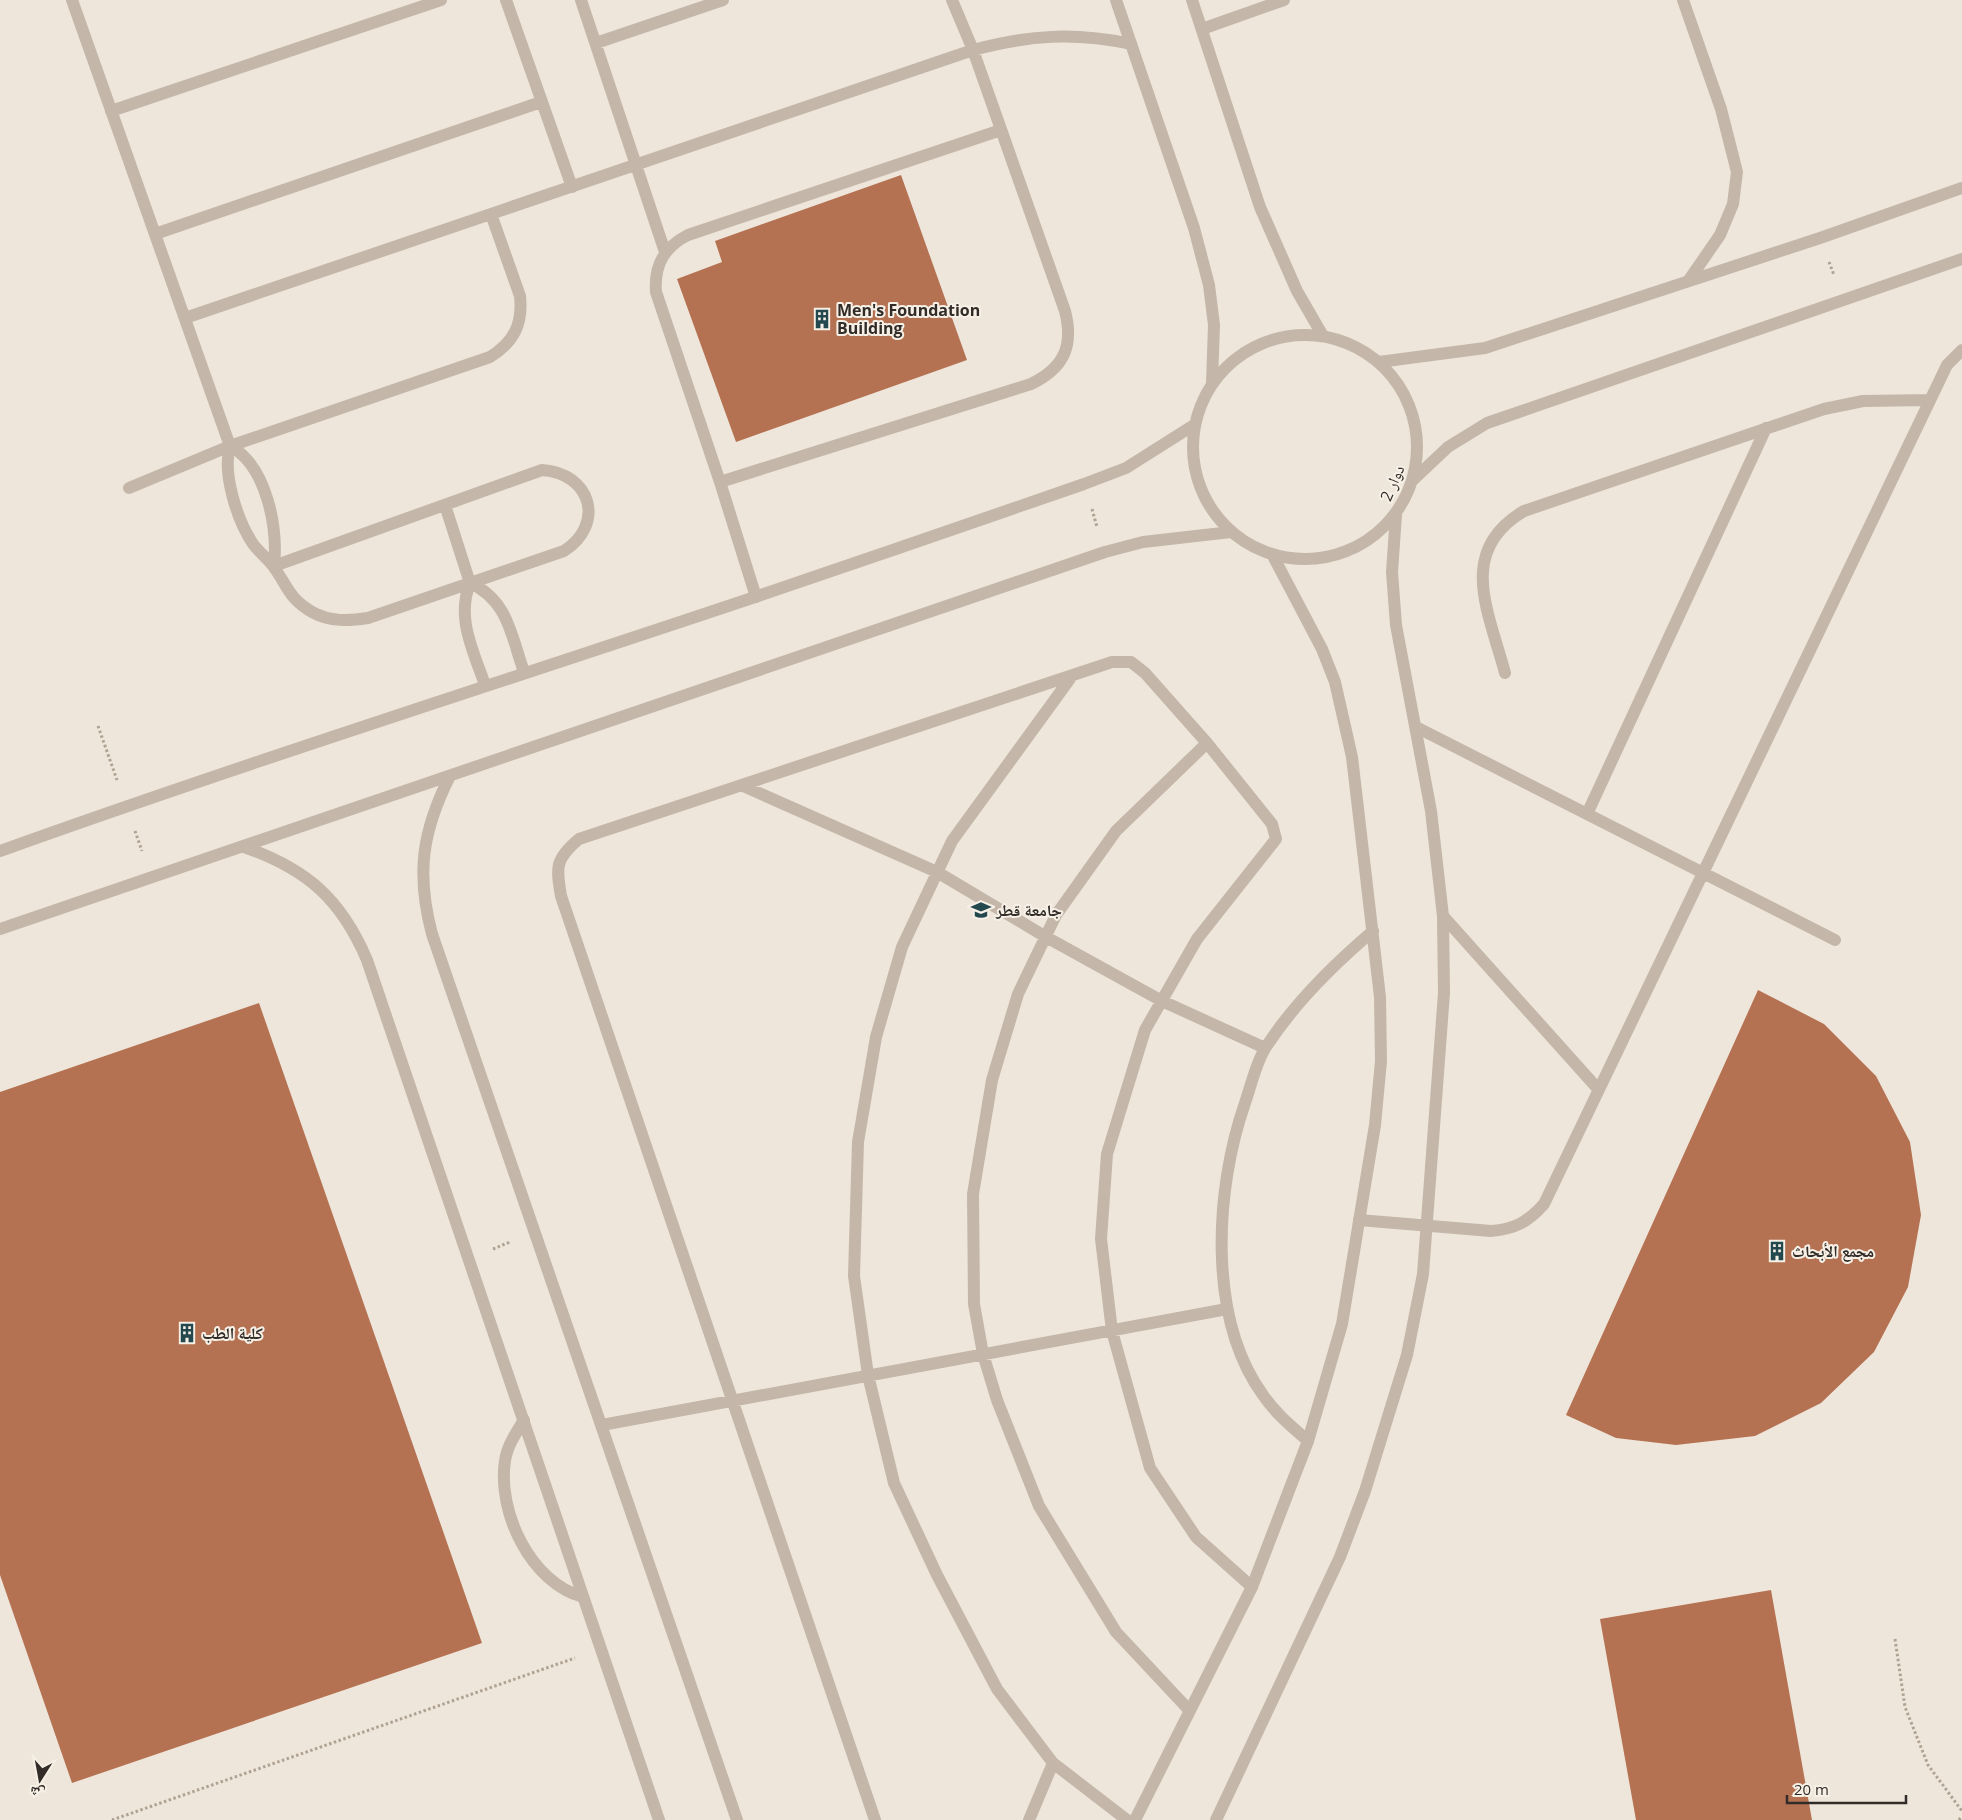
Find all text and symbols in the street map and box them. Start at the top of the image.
place label: Men's Foundation Building [837,299,980,339]
building icon: Men's Foundation Building [811,308,833,330]
street label: دوار 2 [1375,461,1409,505]
school or university icon: جامعة قطر [970,899,992,921]
place label: جامعة قطر [995,899,1062,921]
building icon: مجمع الأبحاث [1766,1240,1788,1262]
place label: مجمع الأبحاث [1792,1240,1874,1262]
building icon: كلية الطب [176,1322,198,1344]
place label: كلية الطب [202,1322,263,1344]
north arrow [15,1755,65,1805]
scale bar [1787,1772,1906,1804]
text: 20 m [1794,1779,1829,1799]
text: ش [28,1782,47,1804]

